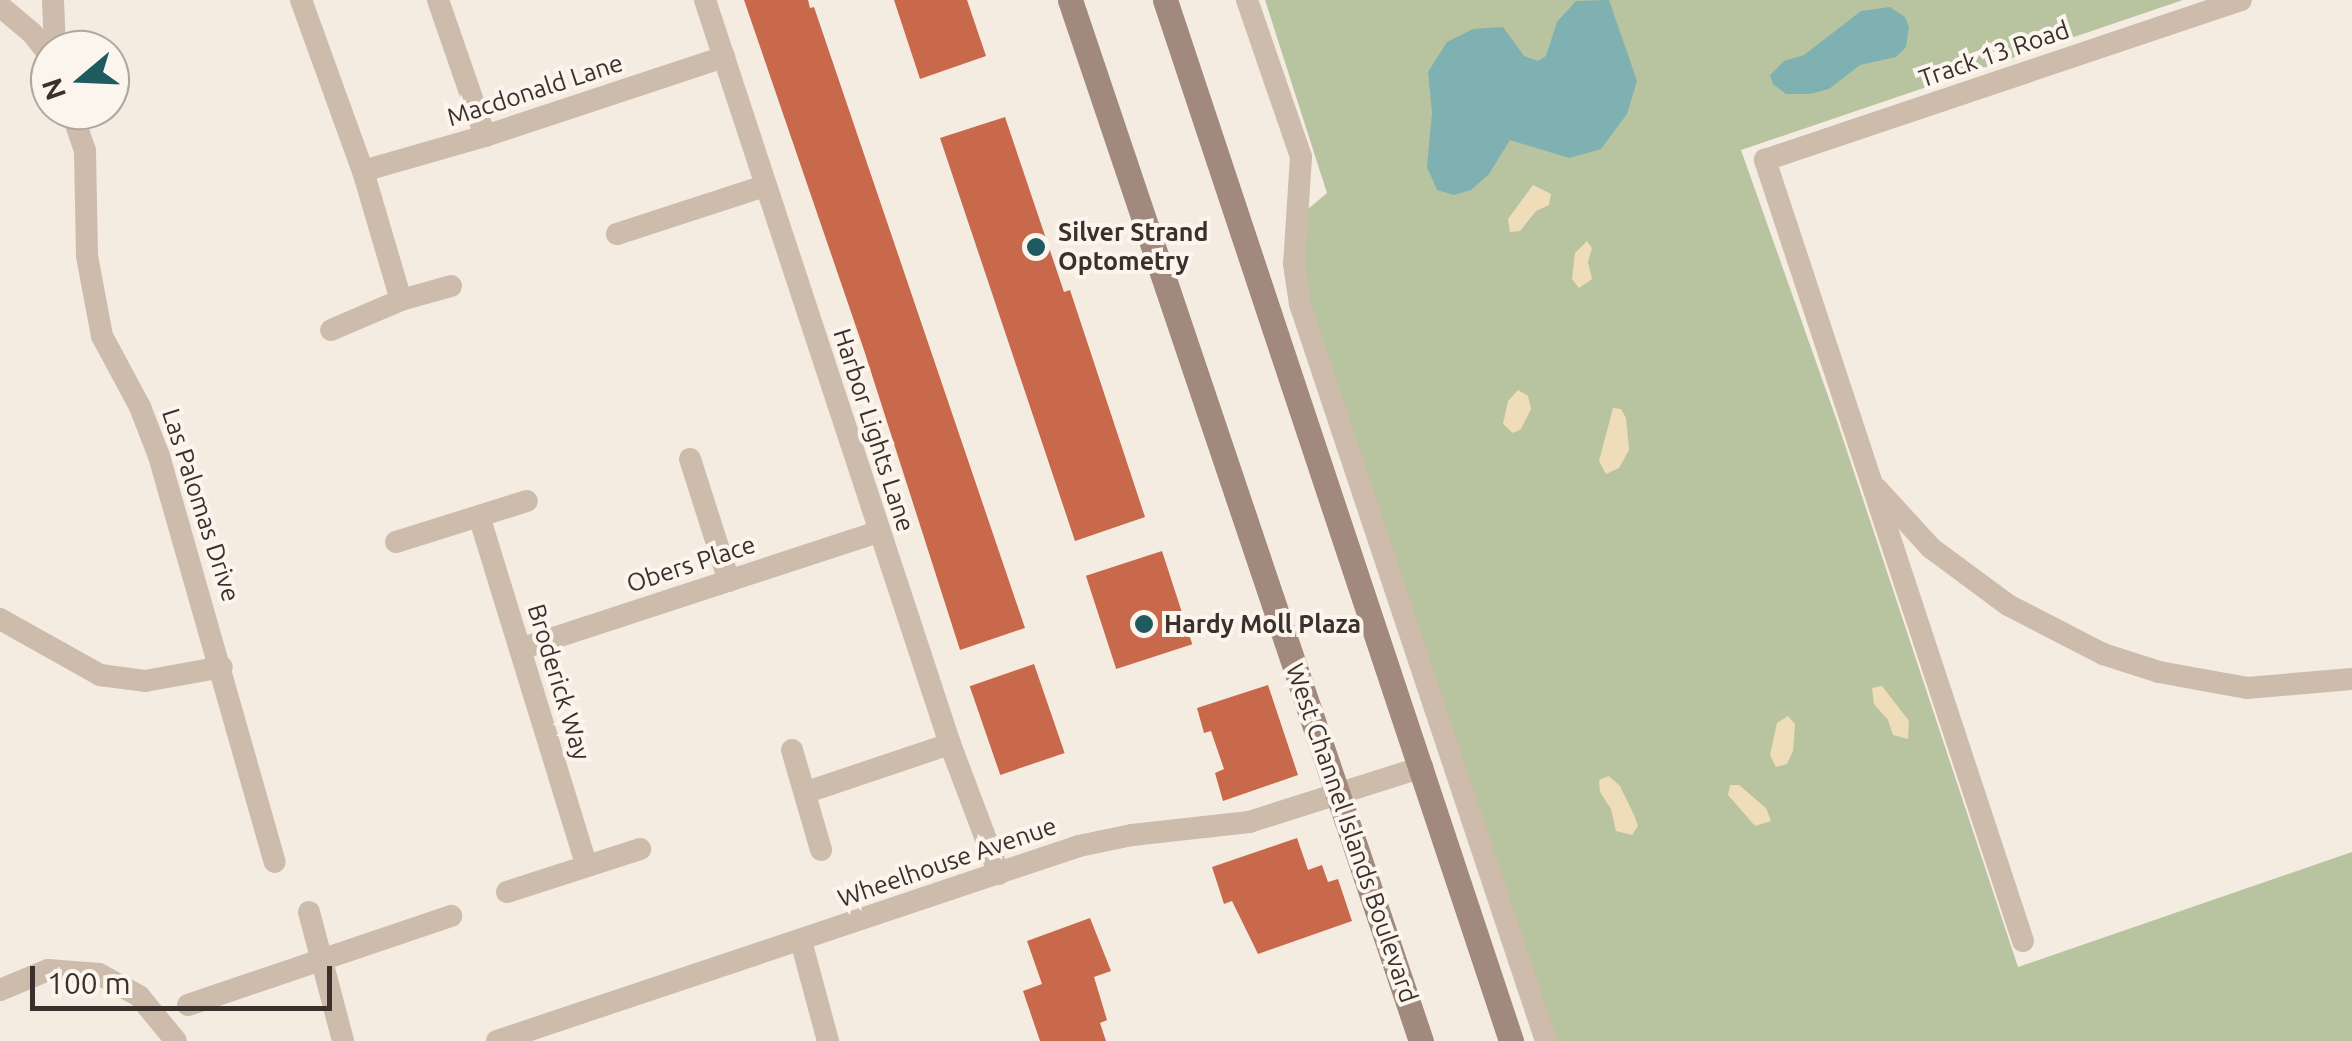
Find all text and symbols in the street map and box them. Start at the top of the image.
street label: Track 13 Road [1915,14,2073,94]
north arrow [30,30,130,130]
street label: Macdonald Lane [443,47,627,133]
text: N [35,74,71,104]
place label: Silver Strand Optometry [1058,218,1208,277]
marker: Silver Strand Optometry [1023,234,1049,260]
street label: Harbor Lights Lane [827,325,921,535]
street label: Las Palomas Drive [156,405,246,605]
street label: Obers Place [623,529,759,599]
street label: Broderick Way [521,600,597,764]
place label: Hardy Moll Plaza [1164,609,1361,639]
marker: Hardy Moll Plaza [1133,613,1155,635]
street label: West Channel Islands Boulevard [1280,660,1424,1006]
street label: Wheelhouse Avenue [834,810,1060,914]
scale bar [35,946,338,1008]
text: 100 m [47,966,131,1000]

